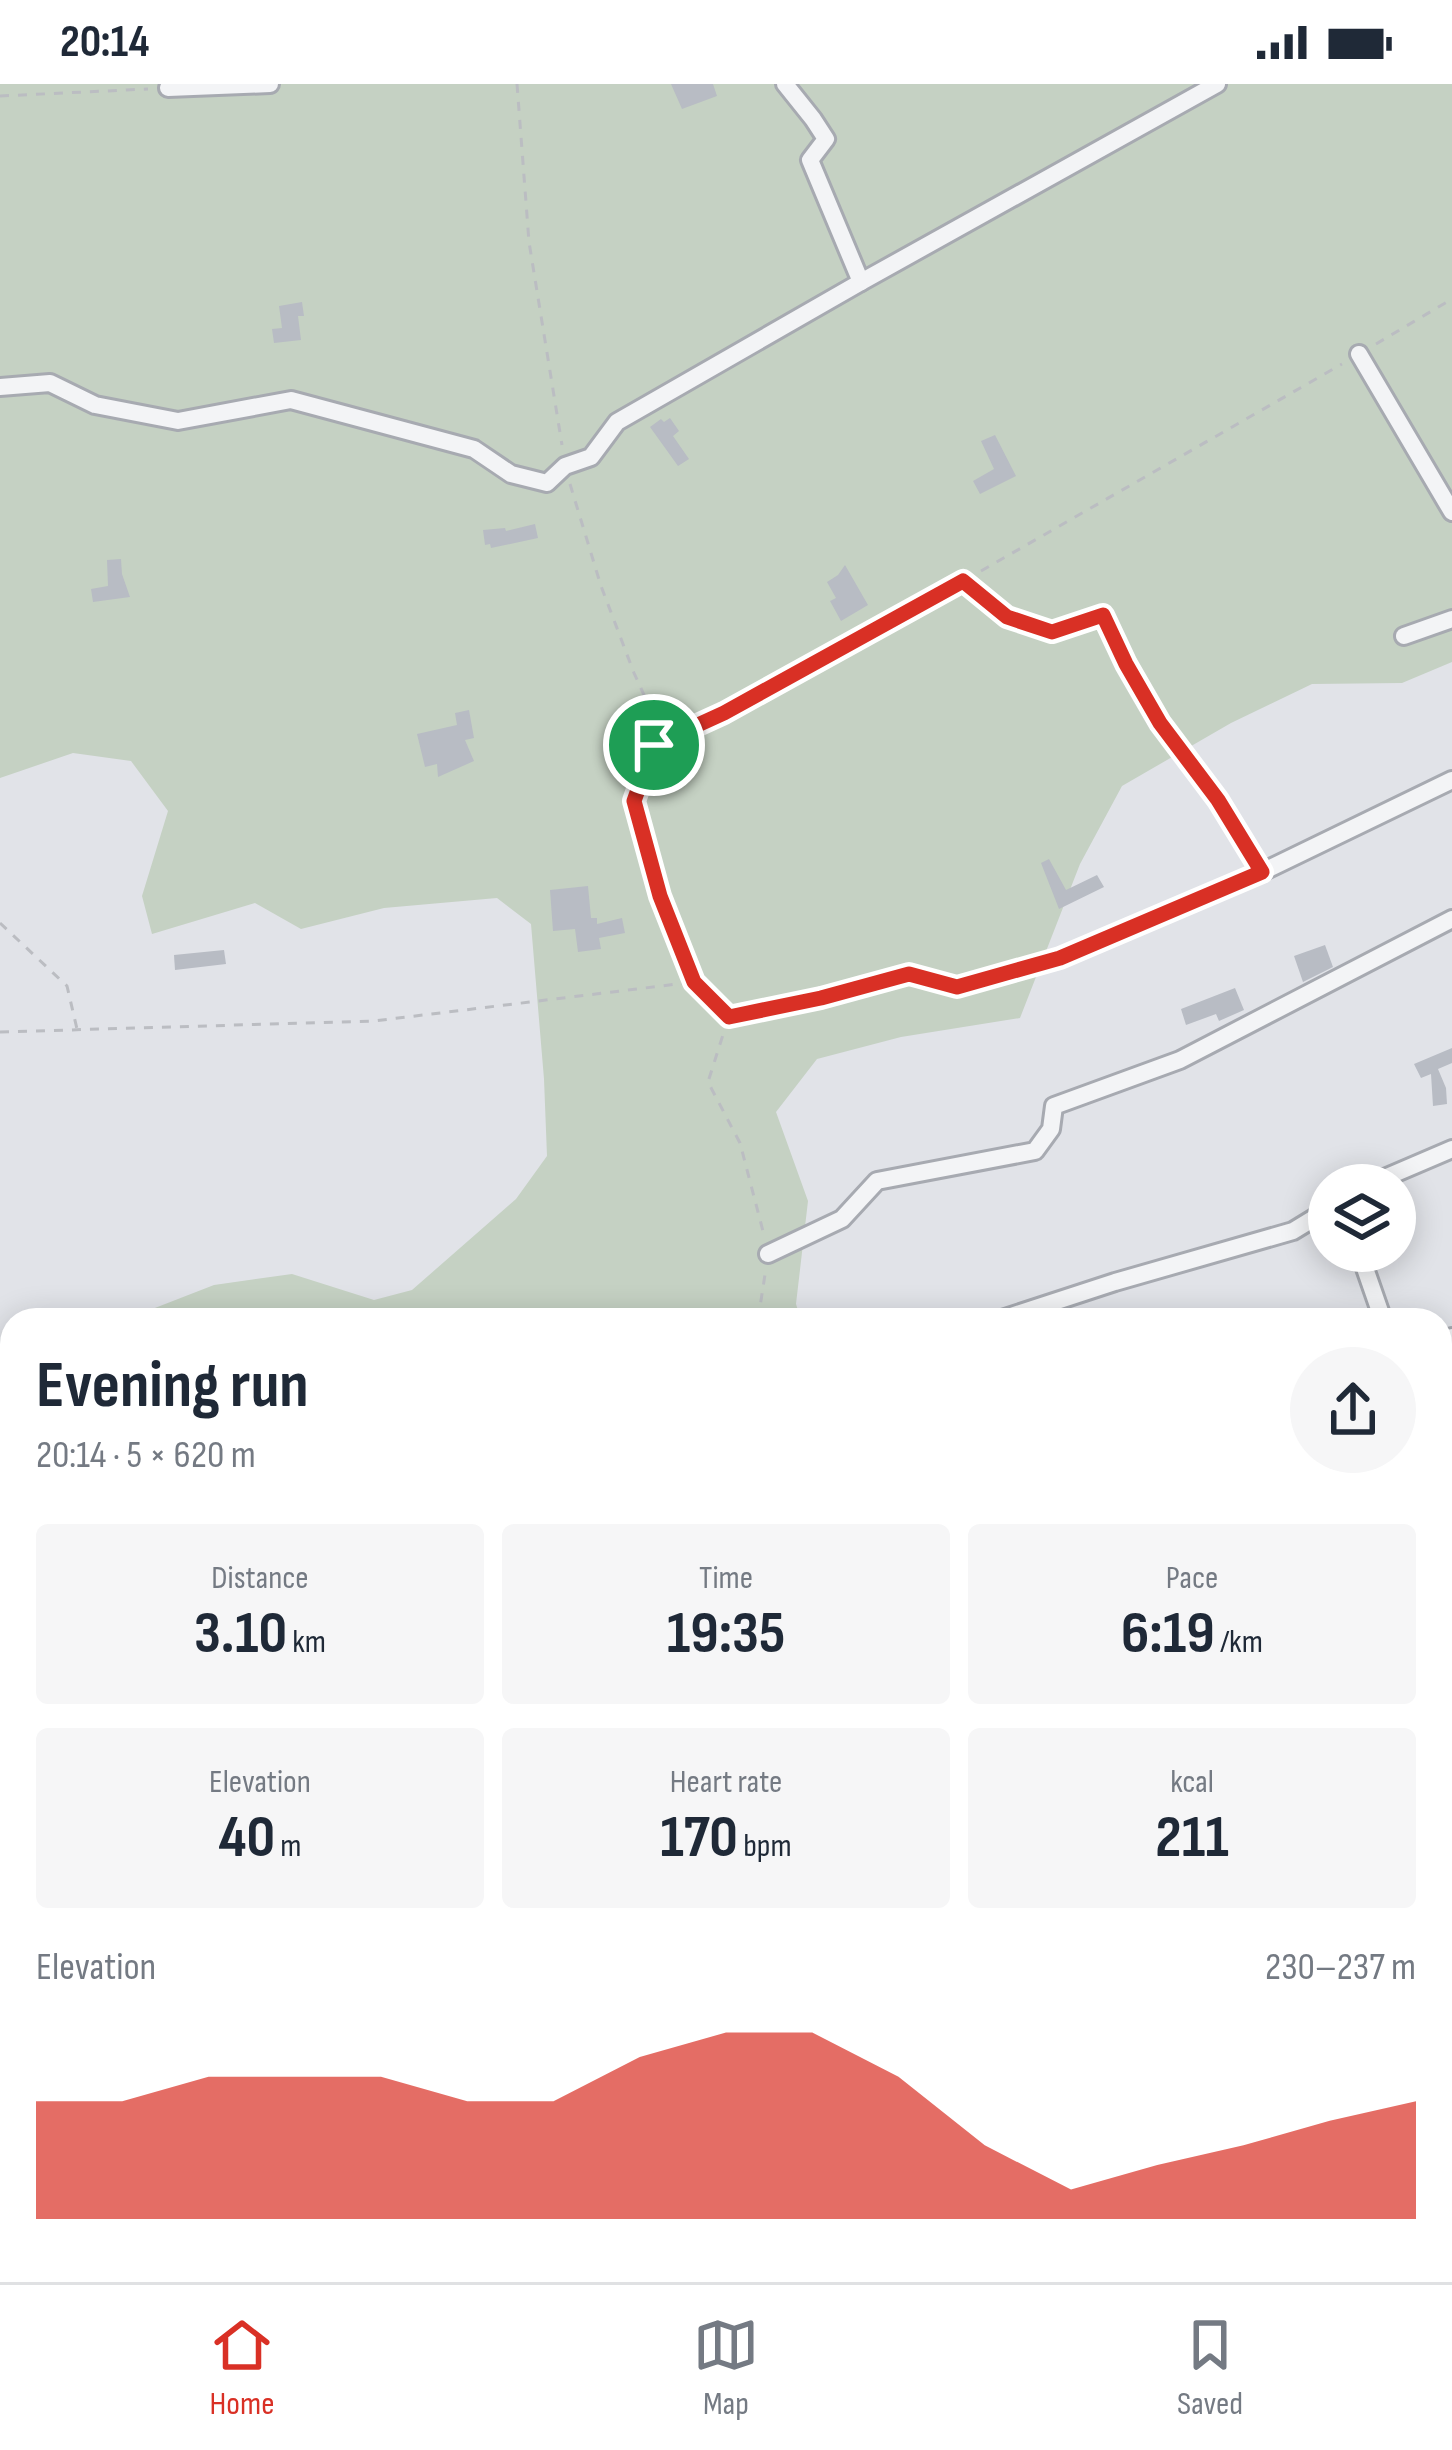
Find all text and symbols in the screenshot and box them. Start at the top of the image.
text: 20:14 [60,15,150,70]
pin [603,694,705,796]
icon: arrive [621,712,687,778]
map controls [1308,1164,1416,1272]
button: layers [1308,1164,1416,1272]
text: Evening run [36,1347,309,1426]
button: share [1290,1347,1416,1473]
text: 20:14 · 5 × 620 m [36,1432,256,1479]
text: Distance [211,1558,309,1598]
text: Time [699,1558,753,1598]
text: Pace [1166,1558,1218,1598]
text: 3.10 [194,1598,287,1670]
text: 19:35 [667,1598,785,1670]
text: 6:19 [1121,1598,1215,1670]
text: km [287,1622,326,1662]
text: /km [1215,1622,1263,1662]
text: Elevation [209,1762,311,1802]
text: Heart rate [670,1762,782,1802]
text: kcal [1170,1762,1214,1802]
text: 40 [219,1802,275,1874]
text: 170 [660,1802,738,1874]
text: 211 [1155,1802,1229,1874]
text: m [275,1826,301,1866]
text: bpm [738,1826,792,1866]
text: Elevation [36,1944,156,1991]
text: 230–237 m [1265,1944,1416,1991]
tab: Home [209,2312,275,2424]
tab: Map [693,2312,759,2424]
tab: Saved [1177,2312,1243,2424]

